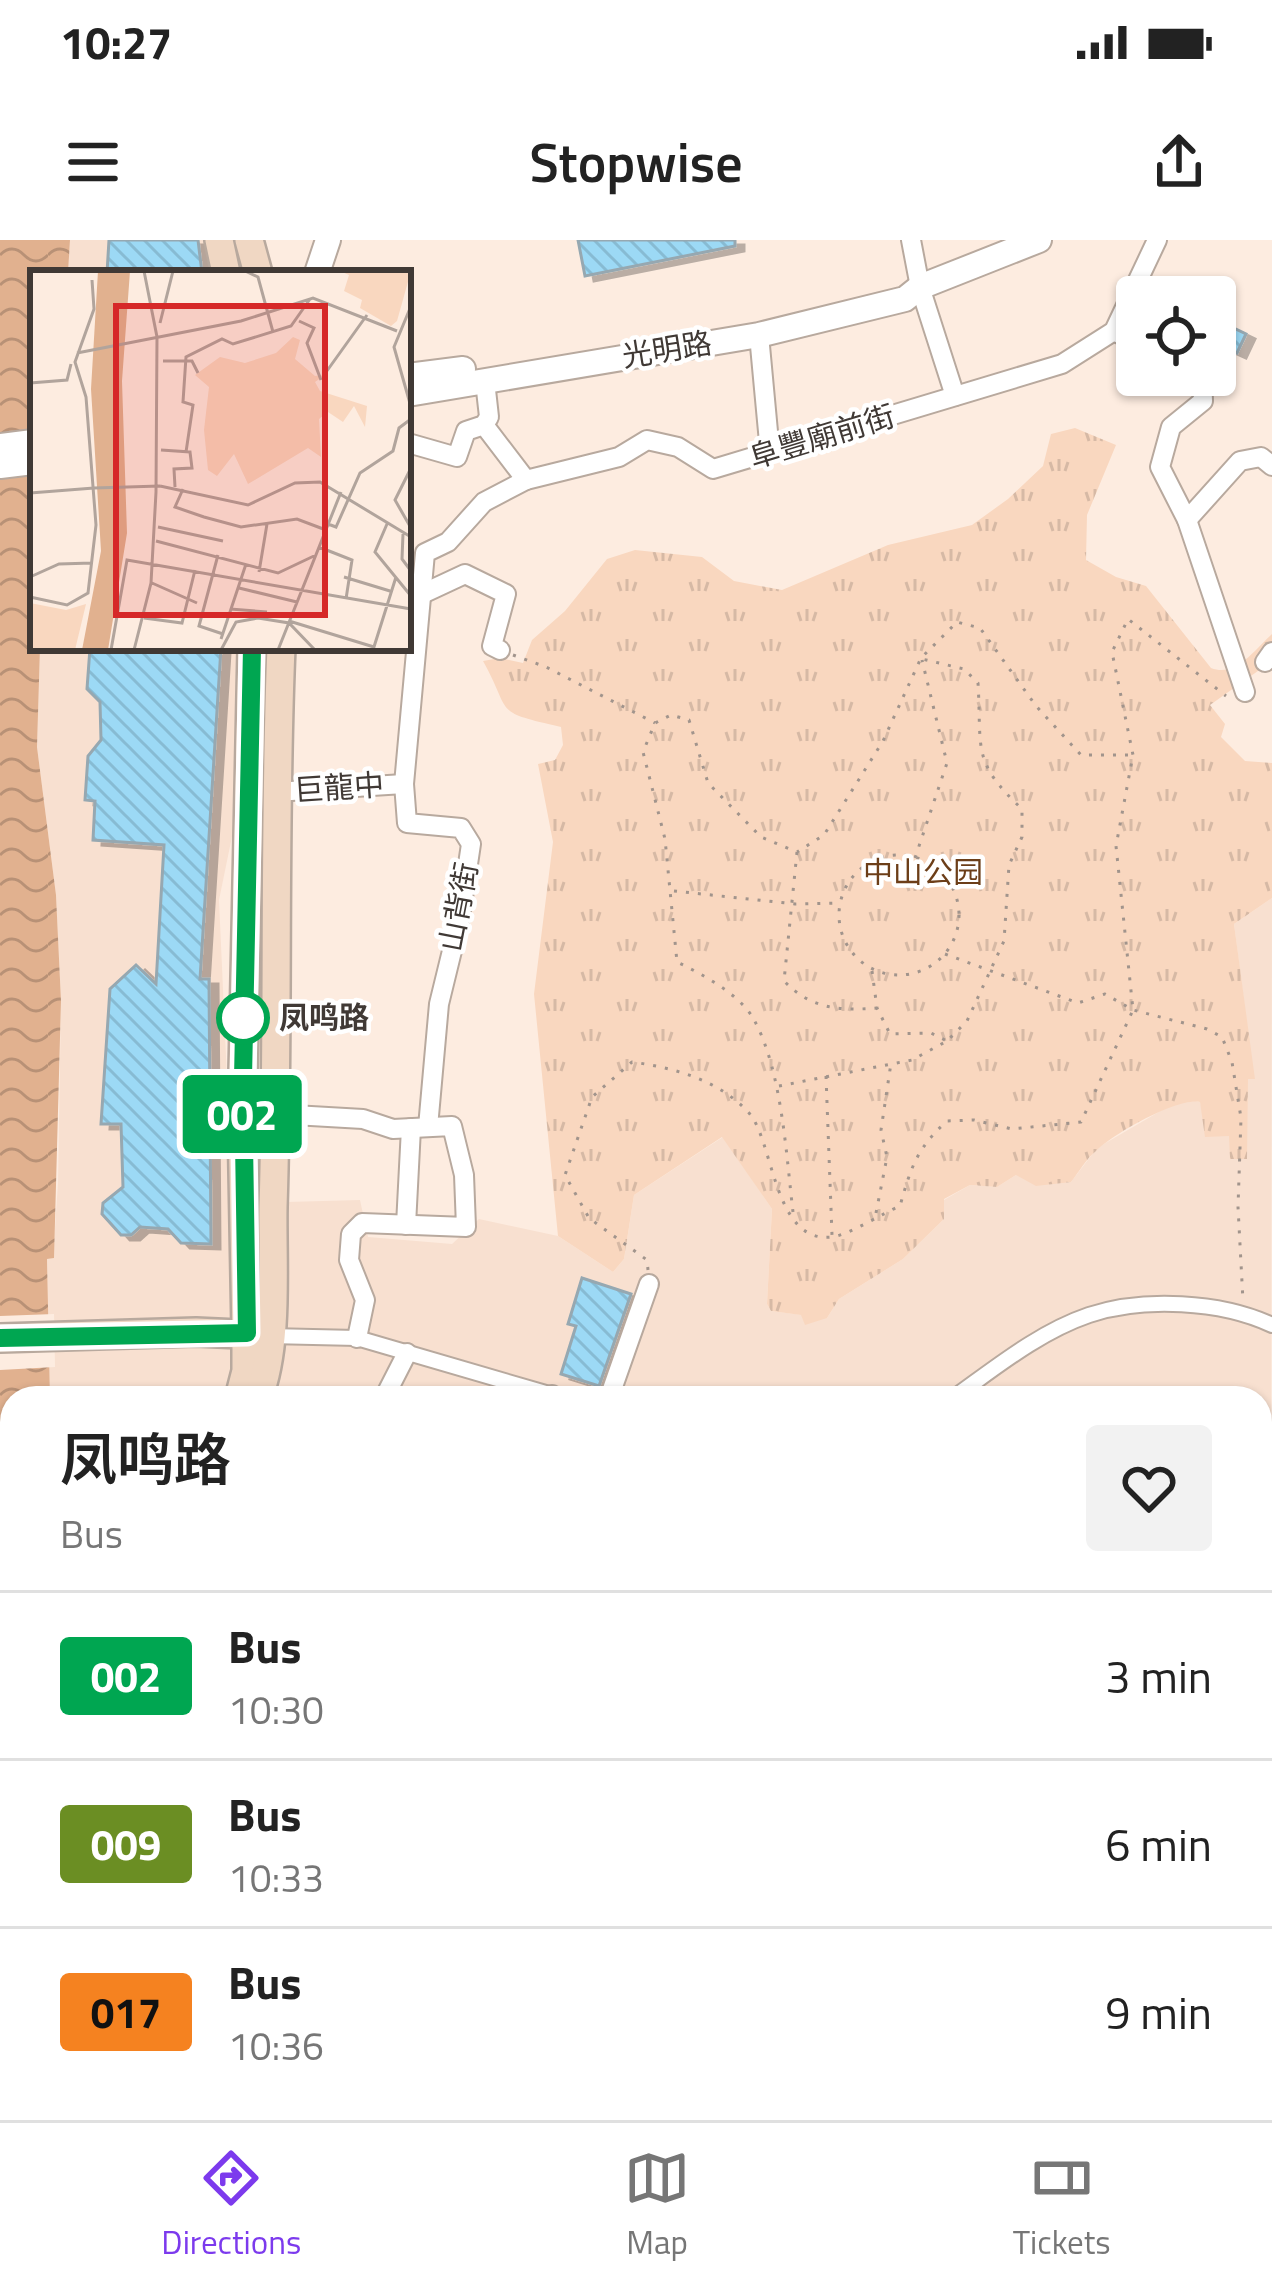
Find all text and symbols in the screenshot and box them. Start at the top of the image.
text: 10:27 [60,8,172,76]
text: Stopwise [529,121,743,203]
icon: menu [60,129,126,195]
icon: share [1146,129,1212,195]
inset map [30,270,411,651]
map controls [1116,276,1236,396]
button: locate [1116,276,1236,396]
street label: 光明路 [619,319,715,379]
street label: 阜豐廟前街 [743,392,900,480]
street label: 巨龍中 [292,761,385,813]
park label: 中山公园 [863,849,983,895]
street label: 山背街 [427,858,489,955]
marker: 凤鸣路 [218,993,268,1043]
place label: 凤鸣路 [279,994,369,1040]
line badge: 002 [173,1075,311,1153]
text: 002 [207,1082,277,1146]
text: 凤鸣路 [60,1415,231,1502]
button: heart [1086,1425,1212,1551]
text: Bus [60,1504,123,1563]
text: Bus [228,1612,302,1680]
text: 3 min [1105,1642,1212,1710]
text: 002 [91,1644,161,1708]
text: 10:30 [228,1680,324,1739]
text: Bus [228,1780,302,1848]
text: 6 min [1105,1810,1212,1878]
text: 009 [91,1812,161,1876]
text: 10:33 [228,1848,324,1907]
text: Bus [228,1948,302,2016]
text: 9 min [1105,1978,1212,2046]
text: 017 [91,1980,161,2044]
text: 10:36 [228,2016,324,2075]
tab: Directions [161,2145,301,2267]
tab: Map [624,2145,690,2267]
tab: Tickets [1013,2145,1111,2267]

